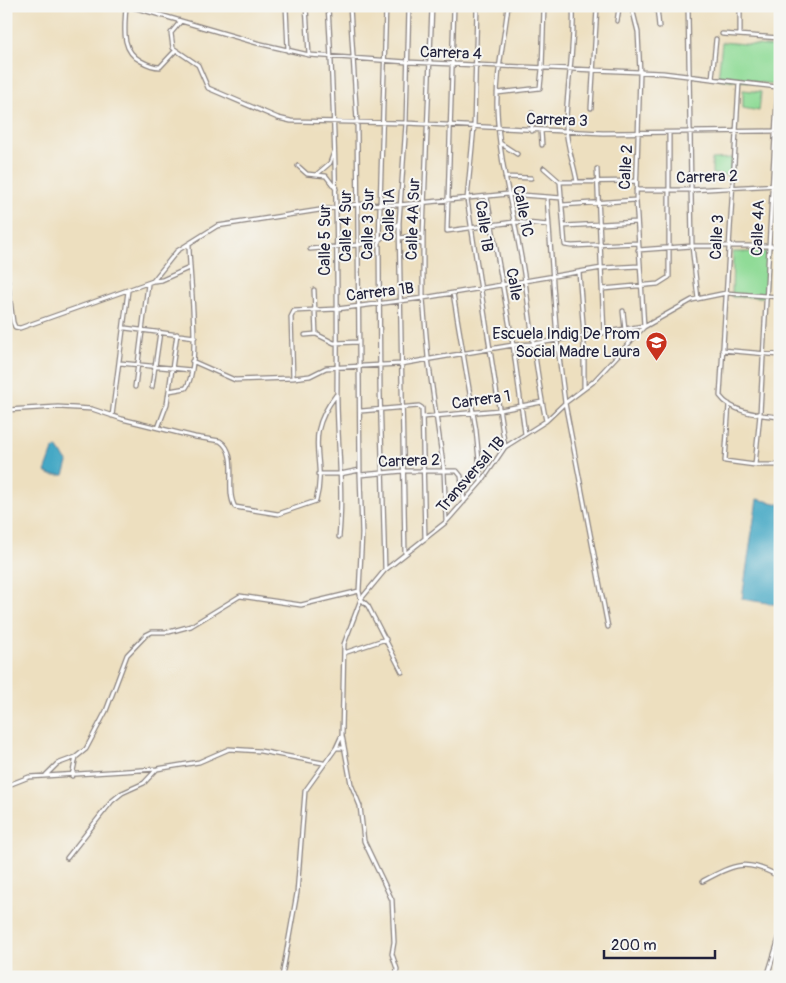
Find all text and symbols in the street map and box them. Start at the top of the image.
street label: Carrera 4 [420,42,482,64]
street label: Carrera 3 [526,109,588,131]
street label: Calle 2 [615,144,637,190]
street label: Carrera 2 [676,166,738,188]
street label: Calle 4A Sur [402,177,424,261]
street label: Calle 1C [508,184,538,239]
street label: Calle 3 Sur [357,188,379,260]
street label: Calle 1A [379,188,399,242]
street label: Calle 4 Sur [336,190,356,262]
street label: Calle 1B [471,199,498,253]
street label: Calle 4A [747,200,769,256]
street label: Calle 5 Sur [315,204,335,276]
street label: Calle 3 [706,214,728,260]
street label: Calle [501,266,527,302]
street label: Carrera 1B [345,278,415,306]
place label: Escuela Indig De Prom Social Madre Laura [492,324,640,362]
school or university icon: Escuela Indig De Prom Social Madre Laura [644,330,668,361]
street label: Carrera 1 [450,386,512,414]
street label: Transversal 1B [432,432,509,517]
street label: Carrera 2 [378,450,440,472]
scale bar [604,928,715,960]
text: 200 m [611,936,656,955]

